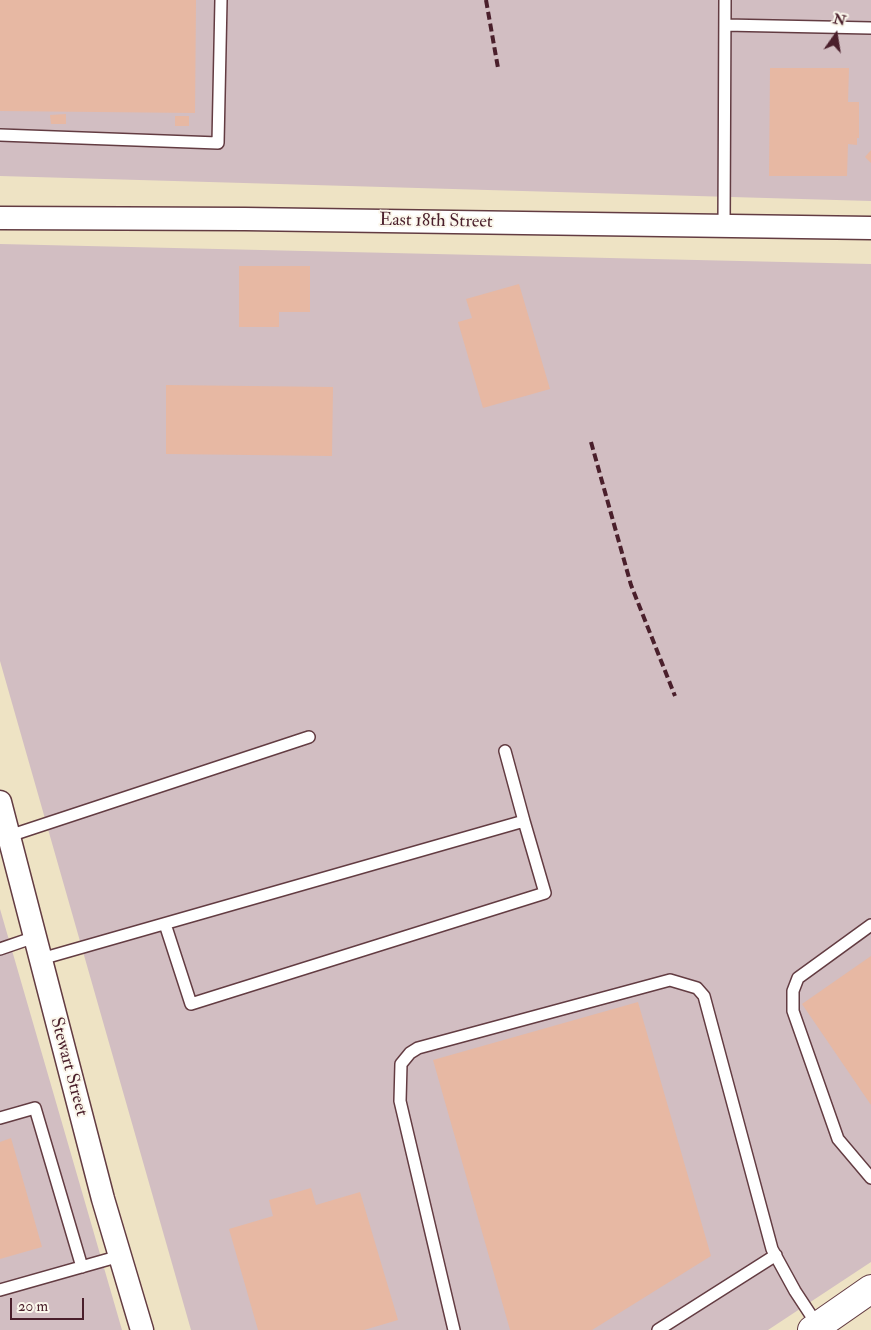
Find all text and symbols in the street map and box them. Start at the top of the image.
north arrow [811,10,861,60]
text: N [831,10,848,30]
street label: East 18th Street [379,210,493,234]
street label: Stewart Street [44,1015,92,1119]
scale bar [12,1288,86,1320]
text: 20 m [18,1297,48,1316]

